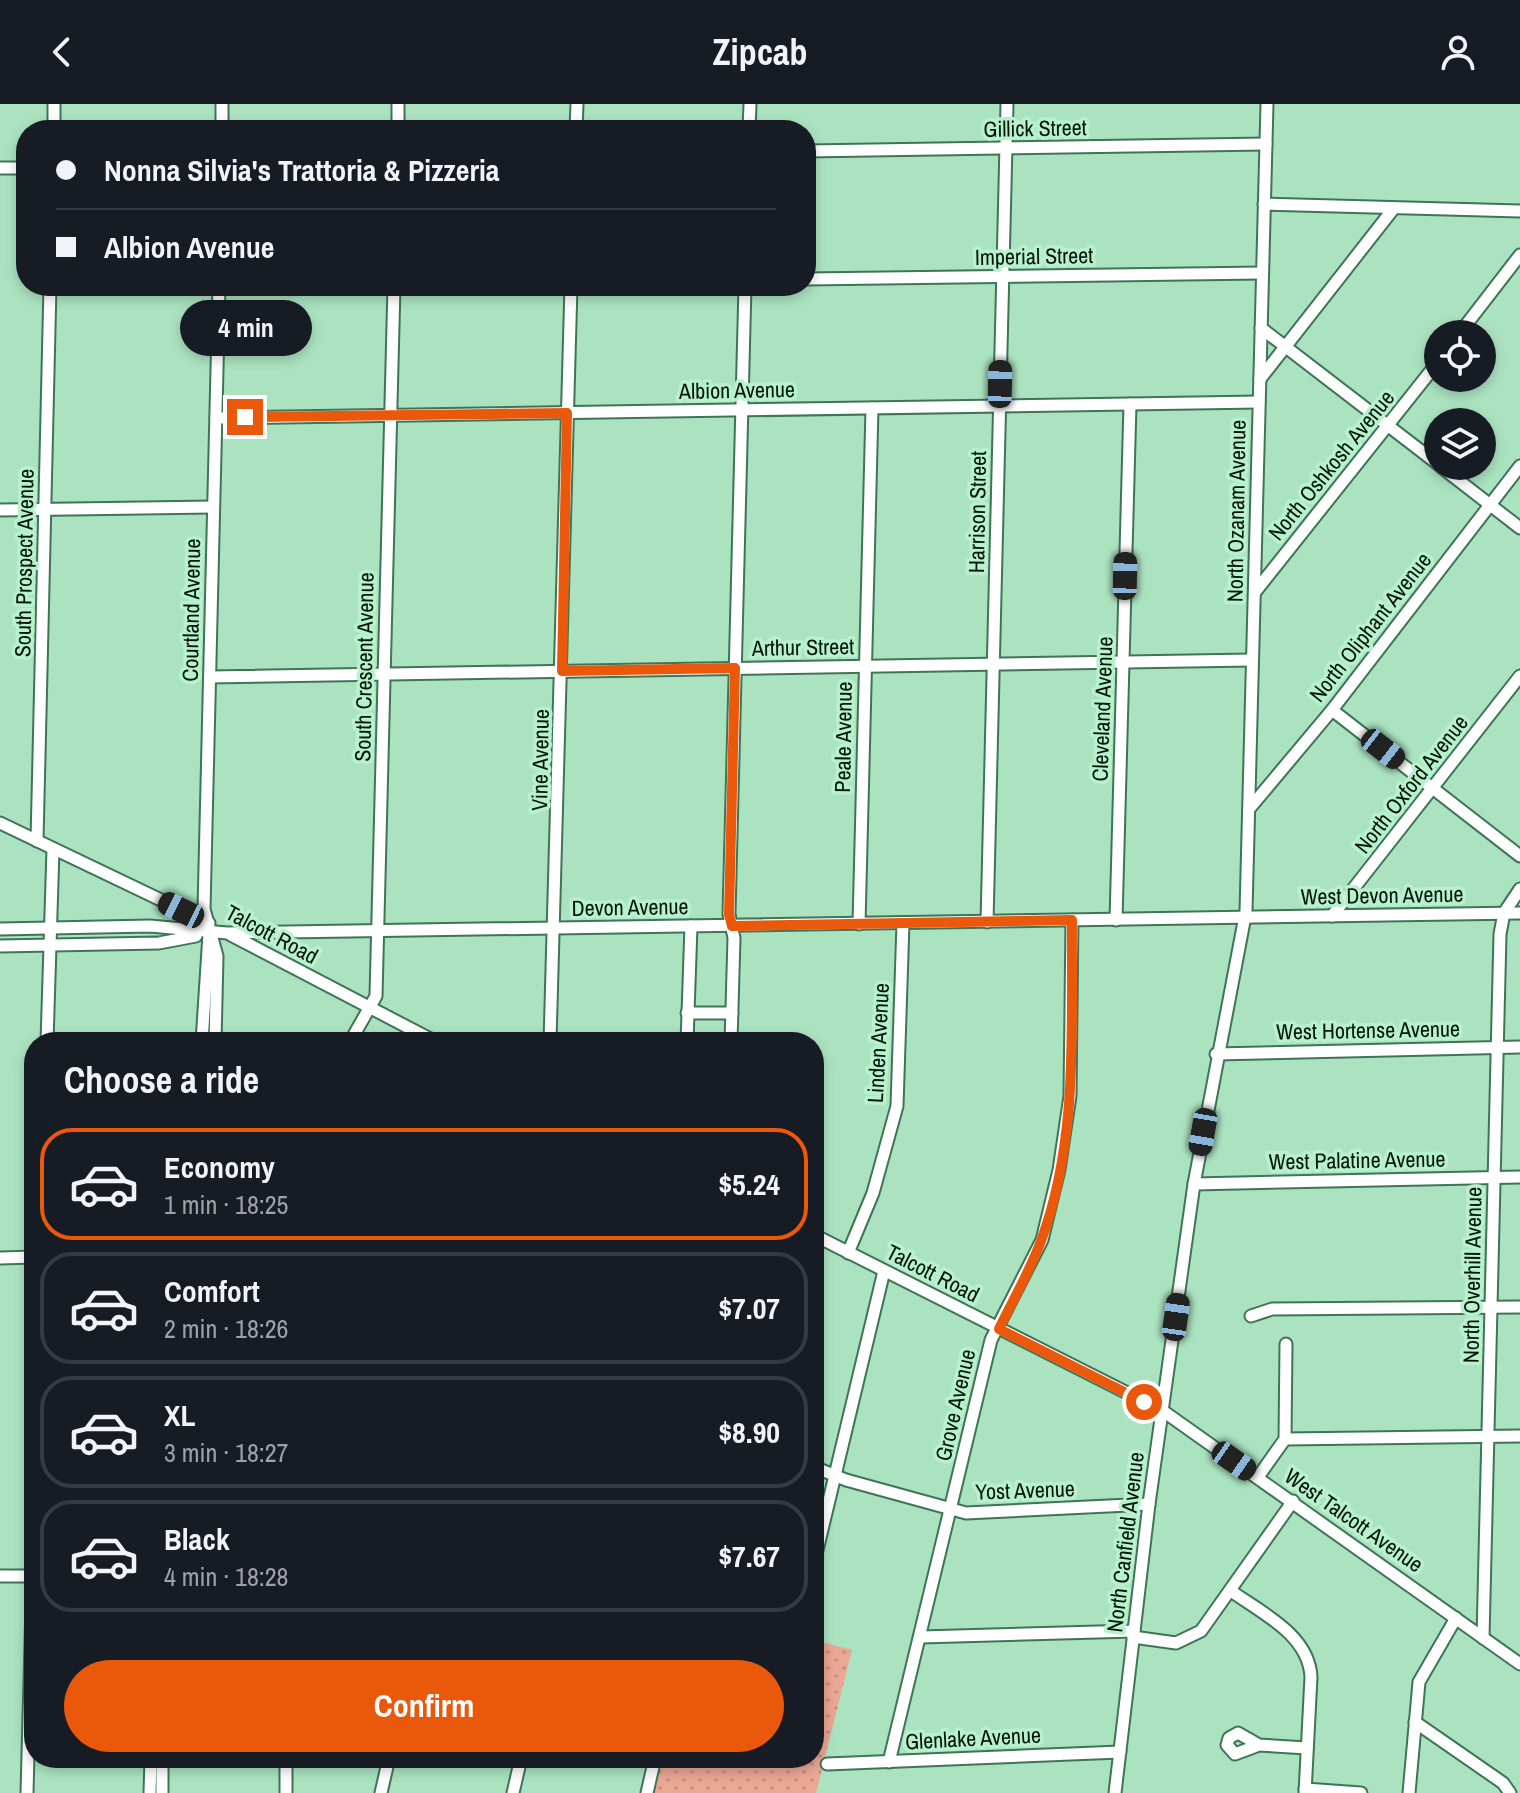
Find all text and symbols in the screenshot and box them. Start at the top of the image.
text: Zipcab [712,28,808,76]
icon: back [40,30,84,74]
icon: person [1436,30,1480,74]
street label: Gillick Street [983,112,1087,144]
text: Nonna Silvia's Trattoria & Pizzeria [104,150,500,190]
text: Albion Avenue [104,227,274,267]
street label: Imperial Street [975,240,1093,272]
callout: 4 min [179,301,311,357]
text: 4 min [218,310,274,345]
map controls [1424,320,1496,480]
button: locate [1424,320,1496,392]
car [988,360,1012,408]
street label: Albion Avenue [678,374,795,406]
street label: North Oshkosh Avenue [1261,384,1401,546]
route end [227,399,263,435]
button: layers [1424,408,1496,480]
street label: North Ozanam Avenue [1219,420,1253,602]
street label: Harrison Street [961,451,993,573]
street label: South Prospect Avenue [7,469,41,657]
street label: Courtland Avenue [175,538,207,682]
street label: North Oliphant Avenue [1302,546,1438,708]
car [1113,552,1137,600]
street label: South Crescent Avenue [347,572,381,762]
street label: Arthur Street [751,631,854,663]
street label: Cleveland Avenue [1084,636,1120,782]
street label: Peale Avenue [827,681,859,793]
street label: Vine Avenue [524,709,556,811]
street label: North Oxford Avenue [1347,709,1475,859]
car [1357,725,1409,773]
street label: West Devon Avenue [1300,879,1464,911]
car [154,889,208,931]
street label: Devon Avenue [571,891,689,923]
street label: Talcott Road [221,897,323,971]
street label: Linden Avenue [860,982,896,1104]
street label: West Hortense Avenue [1276,1013,1460,1047]
text: Choose a ride [64,1056,259,1104]
car [1187,1106,1219,1158]
street label: West Palatine Avenue [1268,1143,1446,1177]
text: Economy [164,1147,275,1187]
icon: car [68,1148,140,1220]
text: $5.24 [718,1164,780,1204]
text: 1 min · 18:25 [164,1187,288,1222]
street label: North Overhill Avenue [1455,1187,1489,1363]
street label: Talcott Road [881,1237,985,1309]
text: Comfort [164,1271,260,1311]
icon: car [68,1272,140,1344]
text: $7.07 [718,1288,780,1328]
car [1161,1292,1191,1342]
text: 2 min · 18:26 [164,1311,288,1346]
street label: Grove Avenue [928,1346,982,1464]
route start [1126,1384,1162,1420]
text: XL [164,1395,195,1435]
icon: car [68,1396,140,1468]
text: $8.90 [718,1412,780,1452]
text: 3 min · 18:27 [164,1435,288,1470]
car [1207,1437,1261,1485]
street label: North Canfield Avenue [1099,1450,1151,1634]
street label: West Talcott Avenue [1279,1461,1429,1579]
street label: Yost Avenue [975,1473,1075,1507]
text: Black [164,1519,230,1559]
icon: car [68,1520,140,1592]
text: $7.67 [718,1536,780,1576]
text: 4 min · 18:28 [164,1559,288,1594]
button: Confirm [64,1660,784,1752]
street label: Glenlake Avenue [904,1719,1042,1757]

